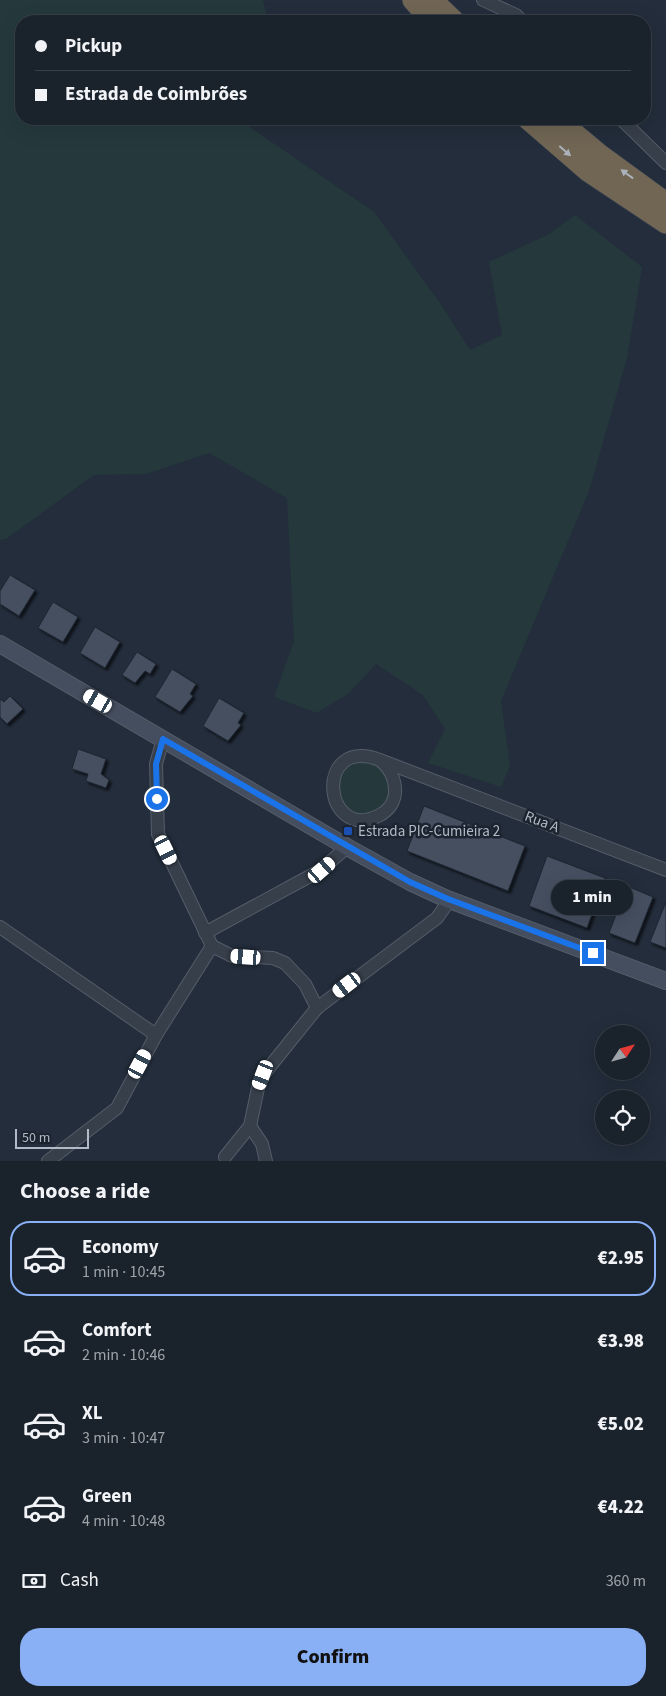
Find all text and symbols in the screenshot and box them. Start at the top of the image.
text: Pickup [65,33,122,60]
text: Estrada de Coimbrões [65,81,247,108]
one-way arrow [558,145,571,156]
one-way arrow [620,169,634,179]
car [81,687,114,715]
route start [146,788,168,810]
street label: Rua A [522,806,563,838]
place label: Estrada PIC-Cumieira 2 [358,821,500,842]
marker: Estrada PIC-Cumieira 2 [342,825,354,837]
car [152,833,179,867]
car [305,854,338,886]
callout: 1 min [552,880,634,916]
text: 1 min [572,886,612,908]
route end [582,942,604,964]
car [230,948,261,966]
car [330,970,363,1000]
north arrow [595,1025,650,1080]
map controls [595,1025,650,1145]
car [126,1047,153,1081]
car [250,1058,275,1092]
button: locate [595,1090,650,1145]
scale bar [15,1126,89,1149]
text: 50 m [22,1128,50,1148]
text: Choose a ride [20,1175,150,1207]
text: Economy [82,1234,159,1261]
icon: car [22,1236,67,1281]
text: €2.95 [598,1245,644,1272]
text: 1 min · 10:45 [82,1261,165,1283]
text: Comfort [82,1317,152,1344]
icon: car [22,1319,67,1364]
text: €3.98 [598,1328,644,1355]
text: 2 min · 10:46 [82,1344,165,1366]
text: XL [82,1400,103,1427]
icon: car [22,1402,67,1447]
text: €5.02 [598,1411,644,1438]
text: 3 min · 10:47 [82,1427,165,1449]
text: Green [82,1483,132,1510]
icon: car [22,1485,67,1530]
text: €4.22 [598,1494,644,1521]
text: 4 min · 10:48 [82,1510,165,1532]
icon: cash [20,1567,48,1595]
text: Cash [60,1567,99,1594]
text: 360 m [606,1570,646,1592]
button: Confirm [20,1628,646,1686]

